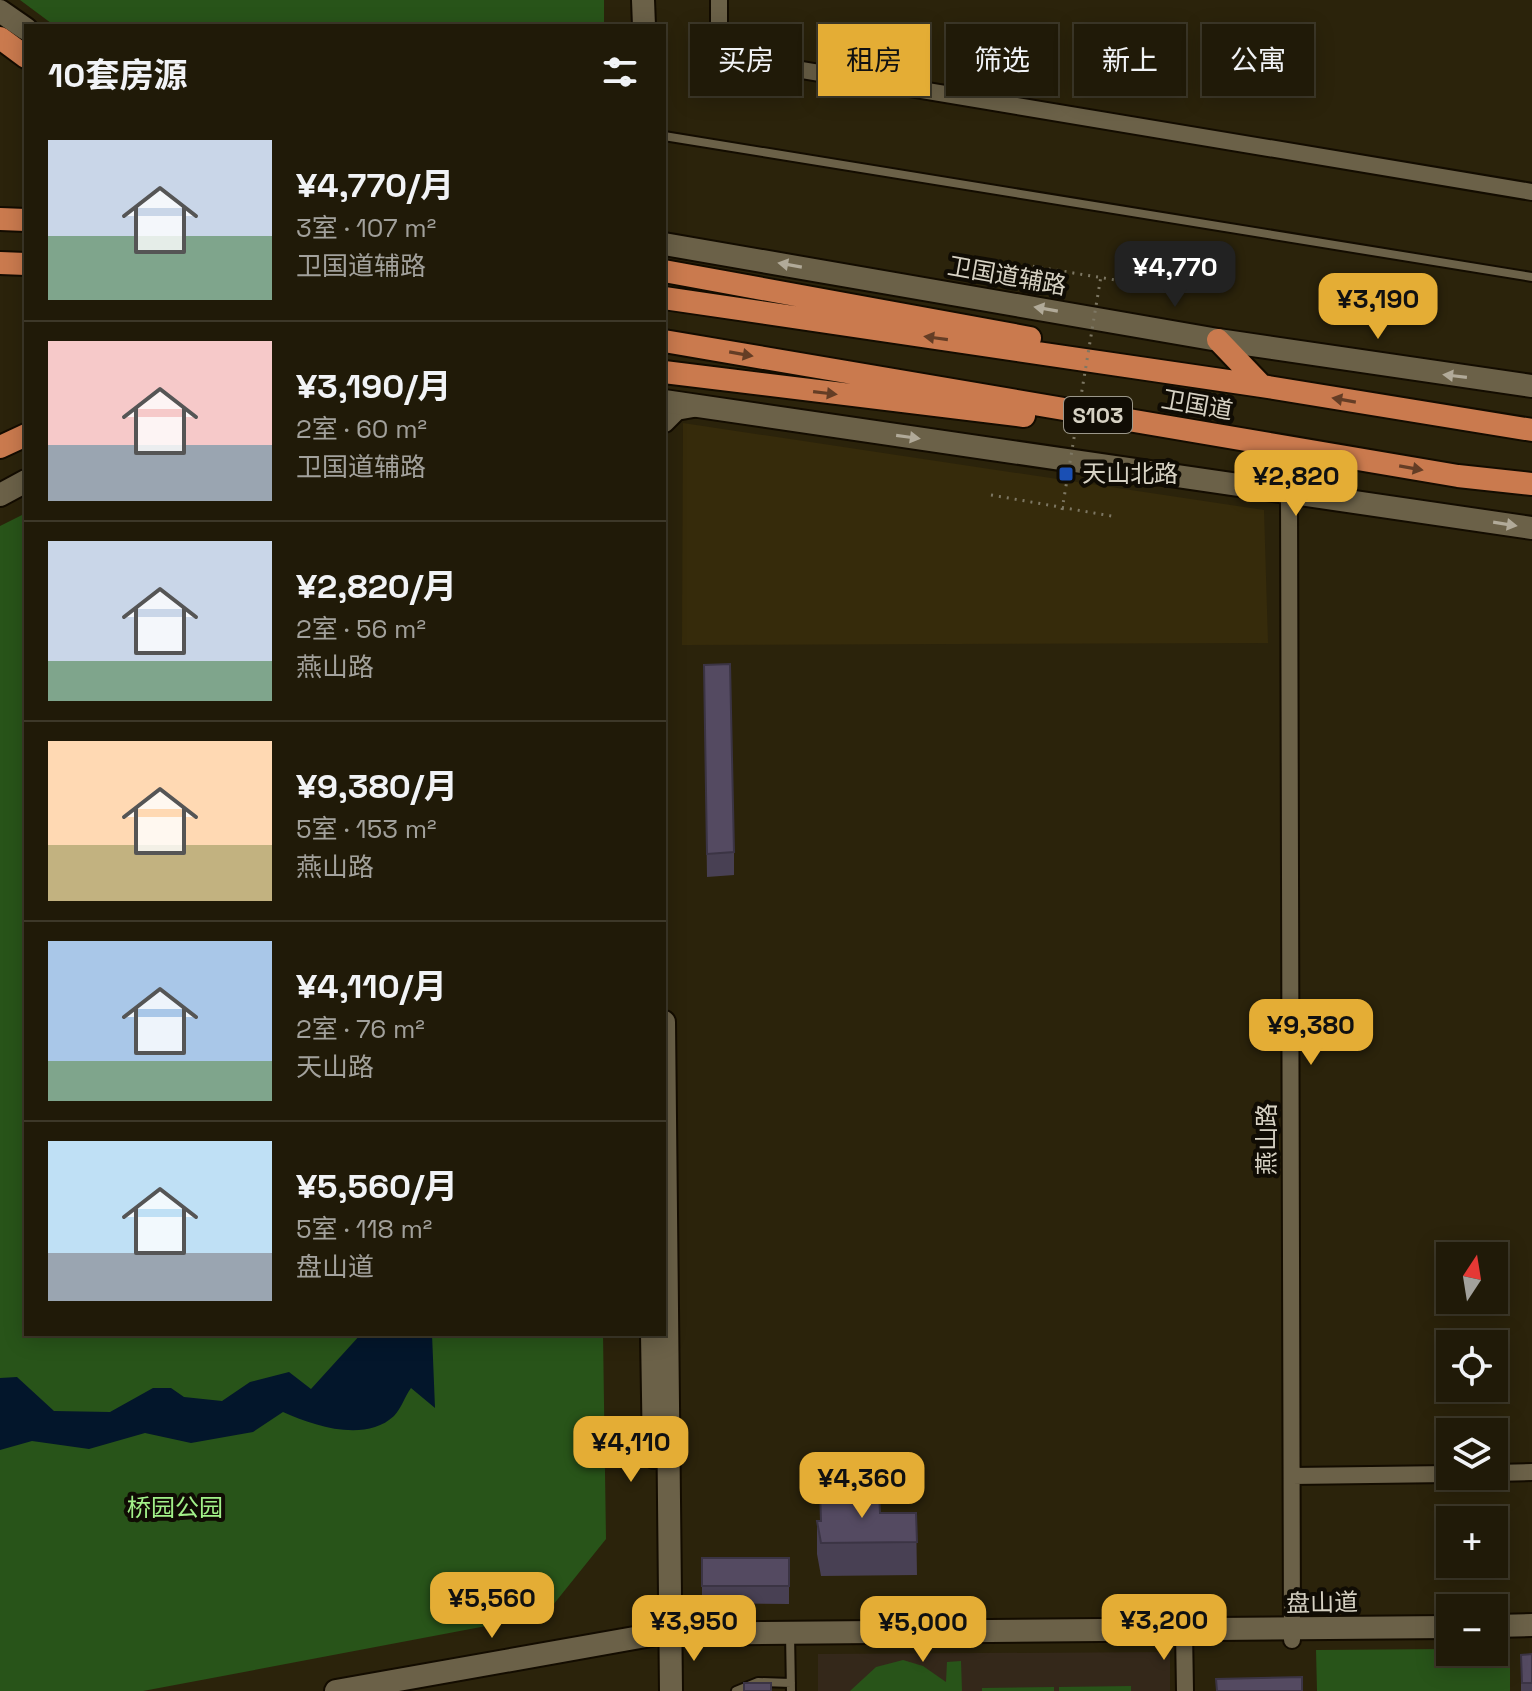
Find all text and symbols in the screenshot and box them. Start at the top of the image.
chip: 买房 [690,24,802,96]
chip: 租房 [818,24,930,96]
chip: 筛选 [946,24,1058,96]
chip: 新上 [1074,24,1186,96]
chip: 公寓 [1202,24,1314,96]
icon: filters [598,50,642,94]
text: 10套房源 [48,54,187,97]
text: ¥4,770/月 [296,164,454,207]
icon: home [112,172,208,268]
text: 3室 · 107 m² [296,211,436,245]
pin: ¥4,770 [1110,241,1240,309]
text: 卫国道辅路 [296,249,426,283]
street label: 卫国道辅路 [945,250,1069,301]
text: ¥4,770 [1133,250,1217,284]
one-way arrow [778,258,803,270]
pin: ¥3,190 [1313,273,1443,341]
text: ¥3,190 [1337,282,1419,316]
one-way arrow [1034,303,1059,315]
one-way arrow [923,331,948,344]
one-way arrow [729,348,754,361]
text: ¥3,190/月 [296,365,452,408]
one-way arrow [1442,369,1467,382]
icon: home [112,373,208,469]
street label: 卫国道 [1159,383,1235,426]
one-way arrow [813,386,838,399]
one-way arrow [1332,393,1357,405]
road number: S103 [1064,397,1132,433]
text: 2室 · 60 m² [296,412,427,446]
one-way arrow [896,431,921,444]
text: 卫国道辅路 [296,450,426,484]
pin: ¥2,820 [1231,450,1361,518]
place label: 天山北路 [1082,458,1178,489]
text: ¥2,820 [1252,459,1340,493]
one-way arrow [1399,463,1424,475]
marker: 天山北路 [1057,465,1075,483]
one-way arrow [1493,518,1518,531]
text: ¥2,820/月 [296,565,457,608]
icon: home [112,573,208,669]
text: 2室 · 56 m² [296,612,426,646]
text: 燕山路 [296,650,374,684]
text: ¥9,380/月 [296,765,458,808]
icon: home [112,773,208,869]
text: 5室 · 153 m² [296,812,437,846]
text: 燕山路 [296,850,374,884]
text: ¥4,110/月 [296,965,447,1008]
icon: home [112,973,208,1069]
pin: ¥9,380 [1246,999,1376,1067]
text: ¥9,380 [1267,1008,1355,1042]
text: 2室 · 76 m² [296,1012,425,1046]
text: 天山路 [296,1050,374,1084]
street label: 燕山路 [1251,1103,1282,1175]
text: ¥5,560/月 [296,1165,458,1208]
icon: home [112,1173,208,1269]
text: 5室 · 118 m² [296,1212,432,1246]
north arrow [1436,1242,1508,1314]
map controls [1436,1242,1508,1666]
text: 盘山道 [296,1250,374,1284]
button: locate [1436,1330,1508,1402]
pin: ¥4,110 [566,1416,696,1484]
button: layers [1436,1418,1508,1490]
text: ¥4,110 [591,1425,671,1459]
pin: ¥4,360 [797,1452,927,1520]
text: ¥4,360 [817,1461,907,1495]
park label: 桥园公园 [127,1492,223,1523]
button: + [1436,1506,1508,1578]
pin: ¥5,560 [427,1572,557,1640]
text: ¥5,560 [448,1581,536,1615]
street label: 盘山道 [1286,1586,1358,1619]
pin: ¥3,200 [1099,1594,1229,1662]
button: − [1436,1594,1508,1666]
pin: ¥3,950 [629,1595,759,1663]
pin: ¥5,000 [858,1596,988,1664]
text: ¥3,200 [1120,1603,1208,1637]
text: ¥3,950 [650,1604,738,1638]
text: ¥5,000 [878,1605,968,1639]

